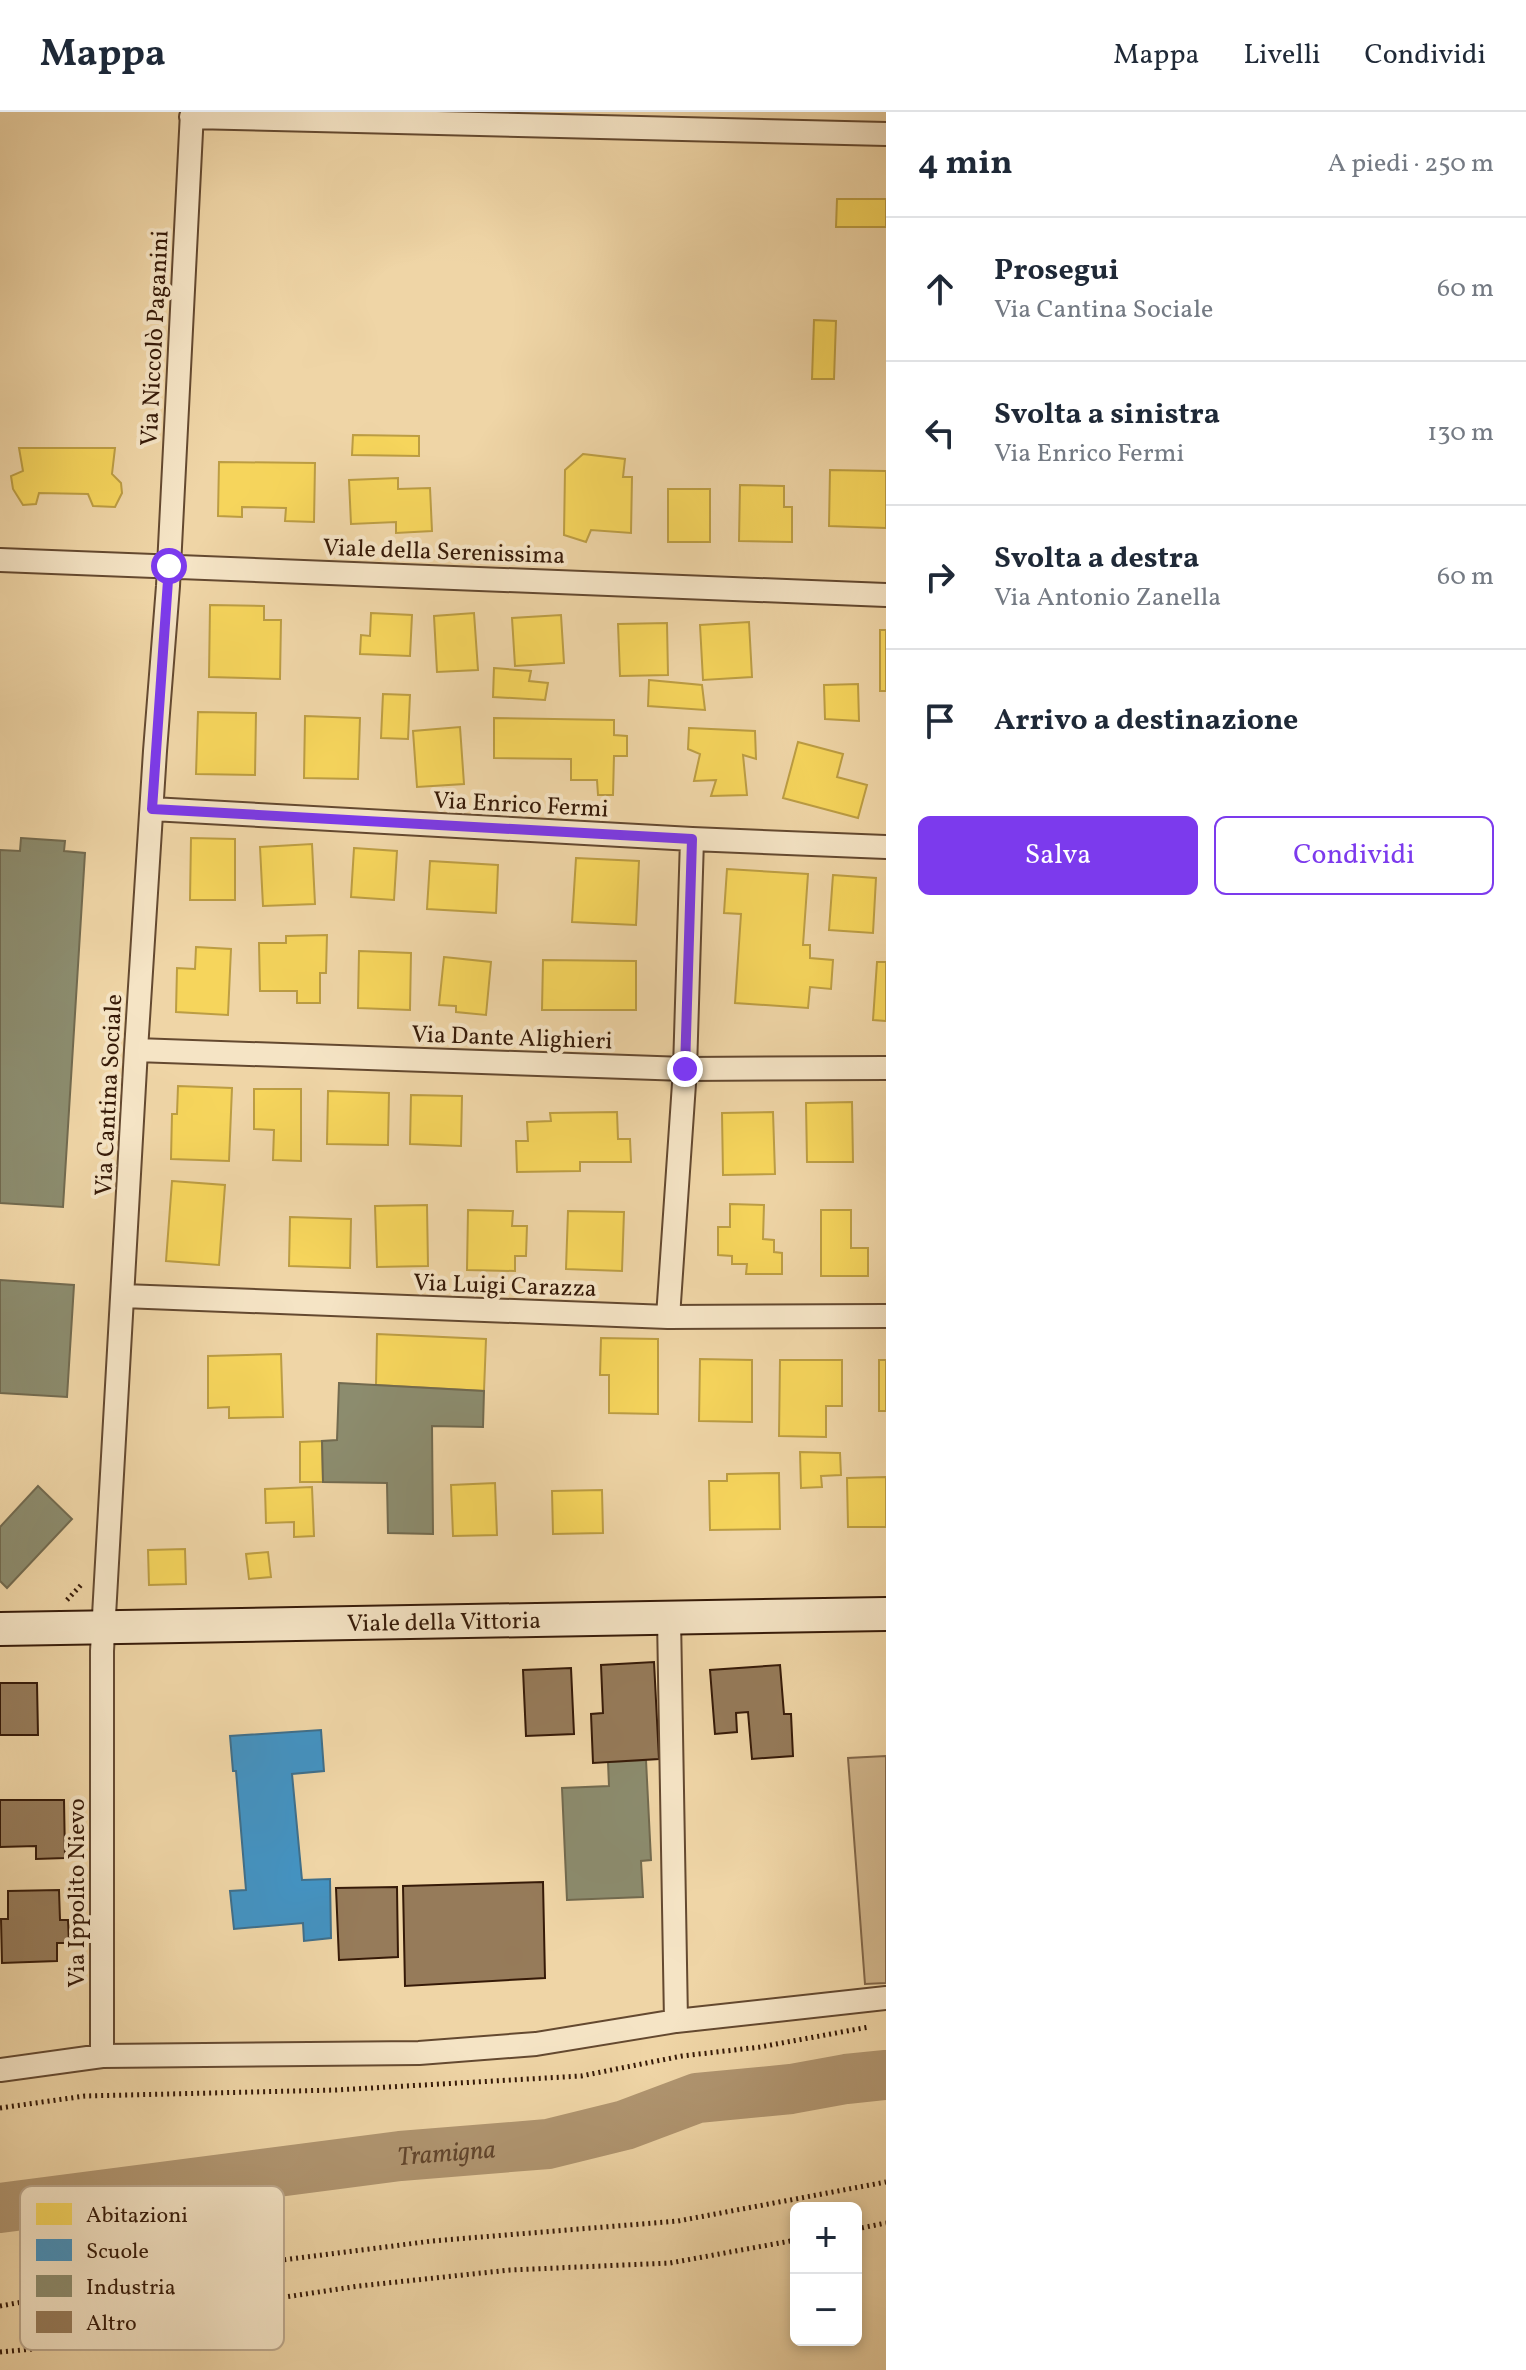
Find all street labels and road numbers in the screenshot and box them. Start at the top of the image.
street label: Via Niccolò Paganini [133,229,179,447]
street label: Viale della Serenissima [322,532,566,574]
street label: Via Enrico Fermi [432,784,610,828]
street label: Via Cantina Sociale [88,993,132,1197]
street label: Via Dante Alighieri [411,1018,613,1059]
street label: Via Luigi Carazza [413,1267,597,1307]
street label: Viale della Vittoria [347,1605,541,1642]
street label: Via Ippolito Nievo [61,1798,95,1988]

